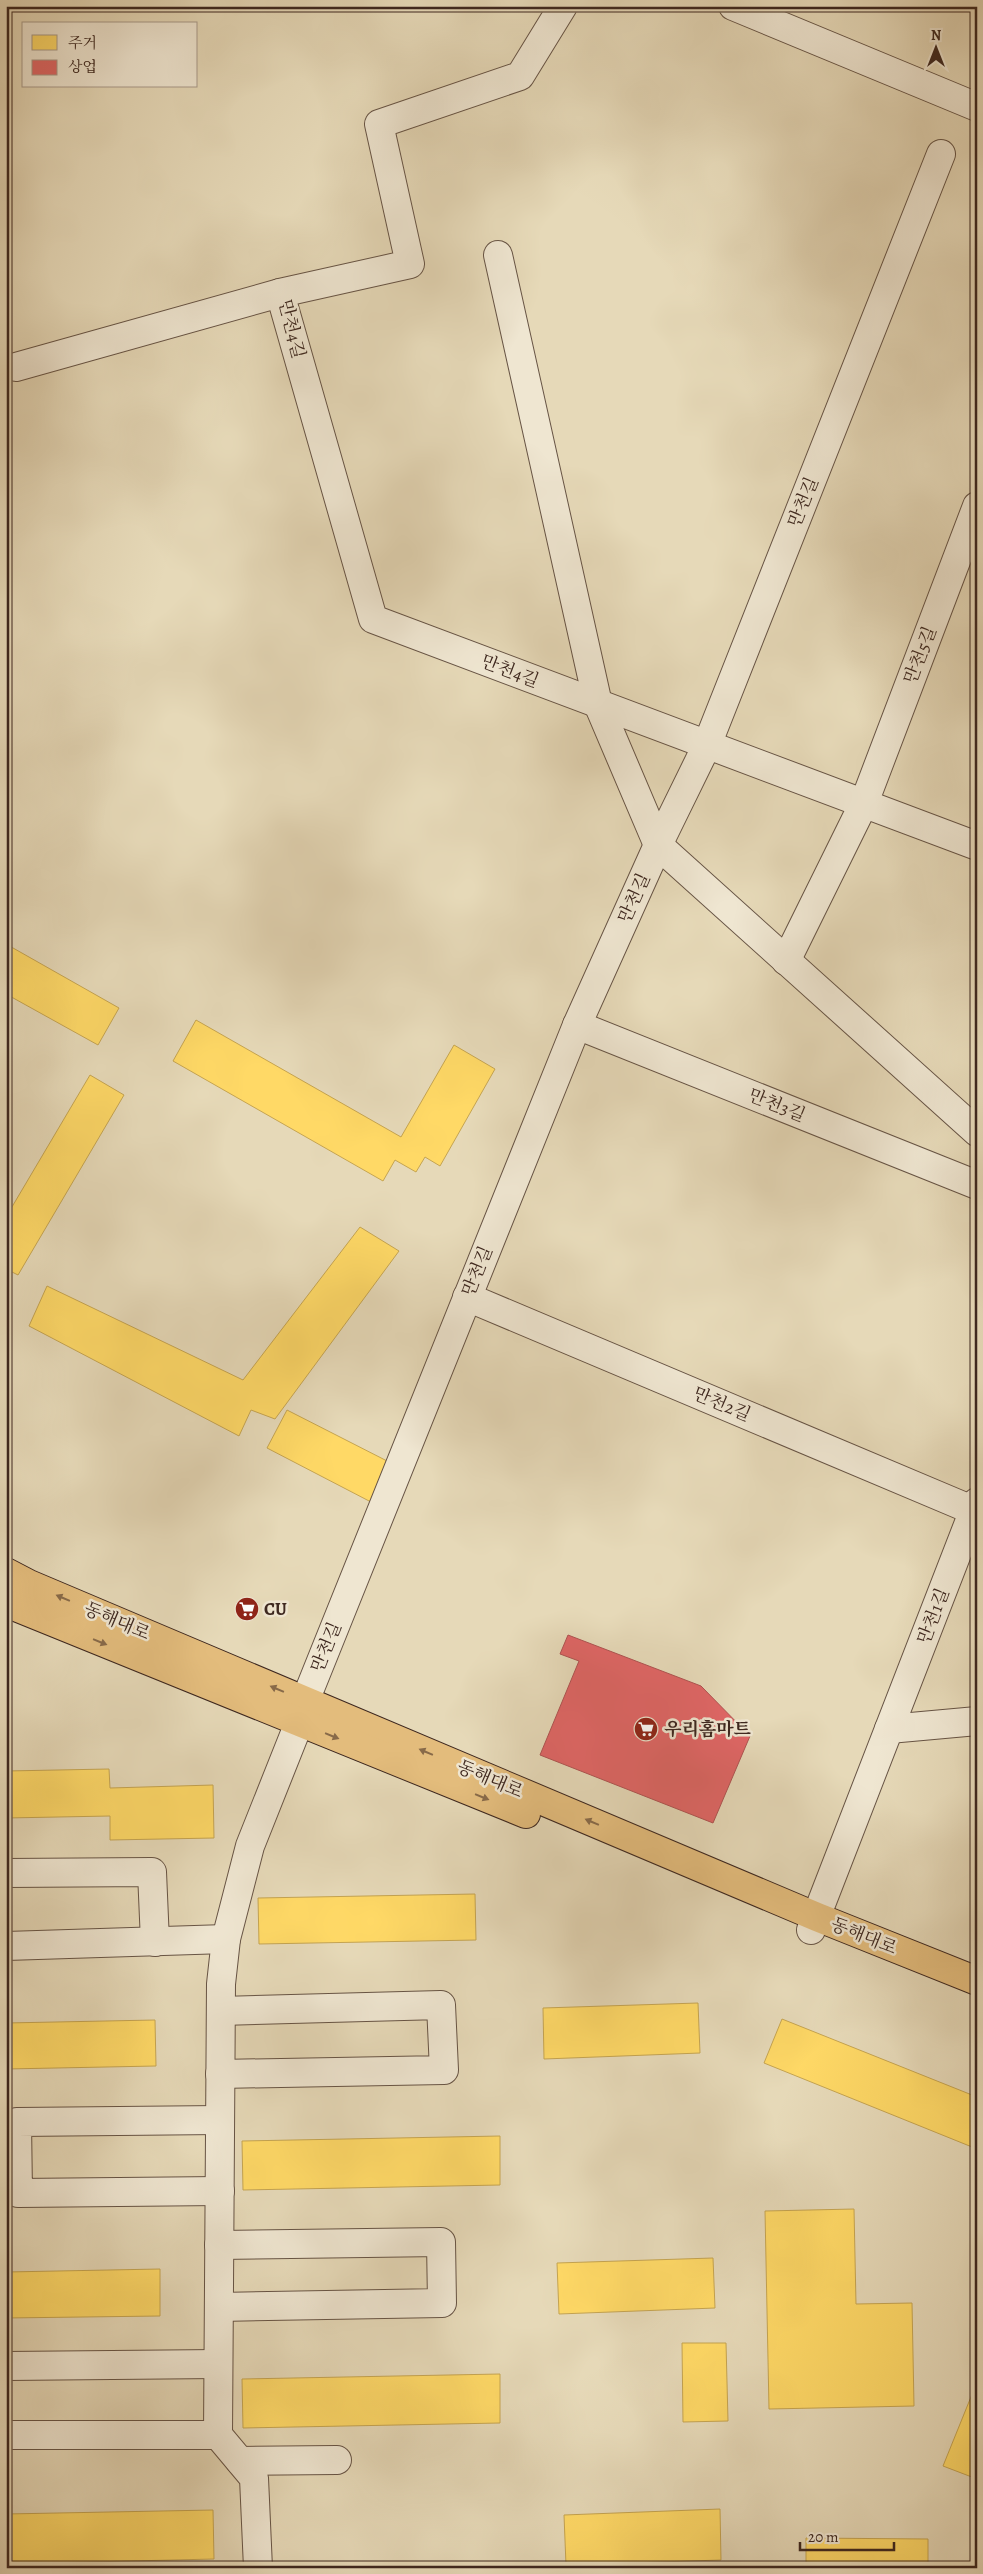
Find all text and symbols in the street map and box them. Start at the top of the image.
legend [22,22,198,88]
north arrow [910,22,960,72]
text: N [931,26,941,45]
text: 주거 [68,33,97,53]
text: 상업 [68,57,97,77]
street label: 만천4길 [273,297,311,361]
street label: 만천길 [782,473,824,531]
street label: 만천5길 [898,623,942,687]
street label: 만천4길 [478,649,542,693]
street label: 만천길 [612,869,656,927]
street label: 만천3길 [745,1083,809,1127]
street label: 만천길 [456,1242,498,1300]
street label: 만천2길 [689,1381,755,1427]
street label: 만천1길 [911,1584,955,1648]
one-way arrow [55,1594,70,1602]
street label: 동해대로 [80,1596,154,1646]
supermarket icon: CU [234,1596,260,1622]
place label: CU [264,1597,287,1621]
street label: 만천길 [305,1618,347,1676]
one-way arrow [93,1638,107,1646]
one-way arrow [270,1684,284,1692]
supermarket icon: 우리홈마트 [633,1716,659,1742]
place label: 우리홈마트 [664,1717,752,1741]
one-way arrow [325,1732,339,1740]
one-way arrow [418,1748,433,1756]
street label: 동해대로 [453,1754,527,1804]
one-way arrow [475,1793,489,1801]
one-way arrow [585,1818,599,1826]
street label: 동해대로 [827,1912,901,1960]
scale bar [800,2519,894,2551]
text: 20 m [808,2527,839,2547]

